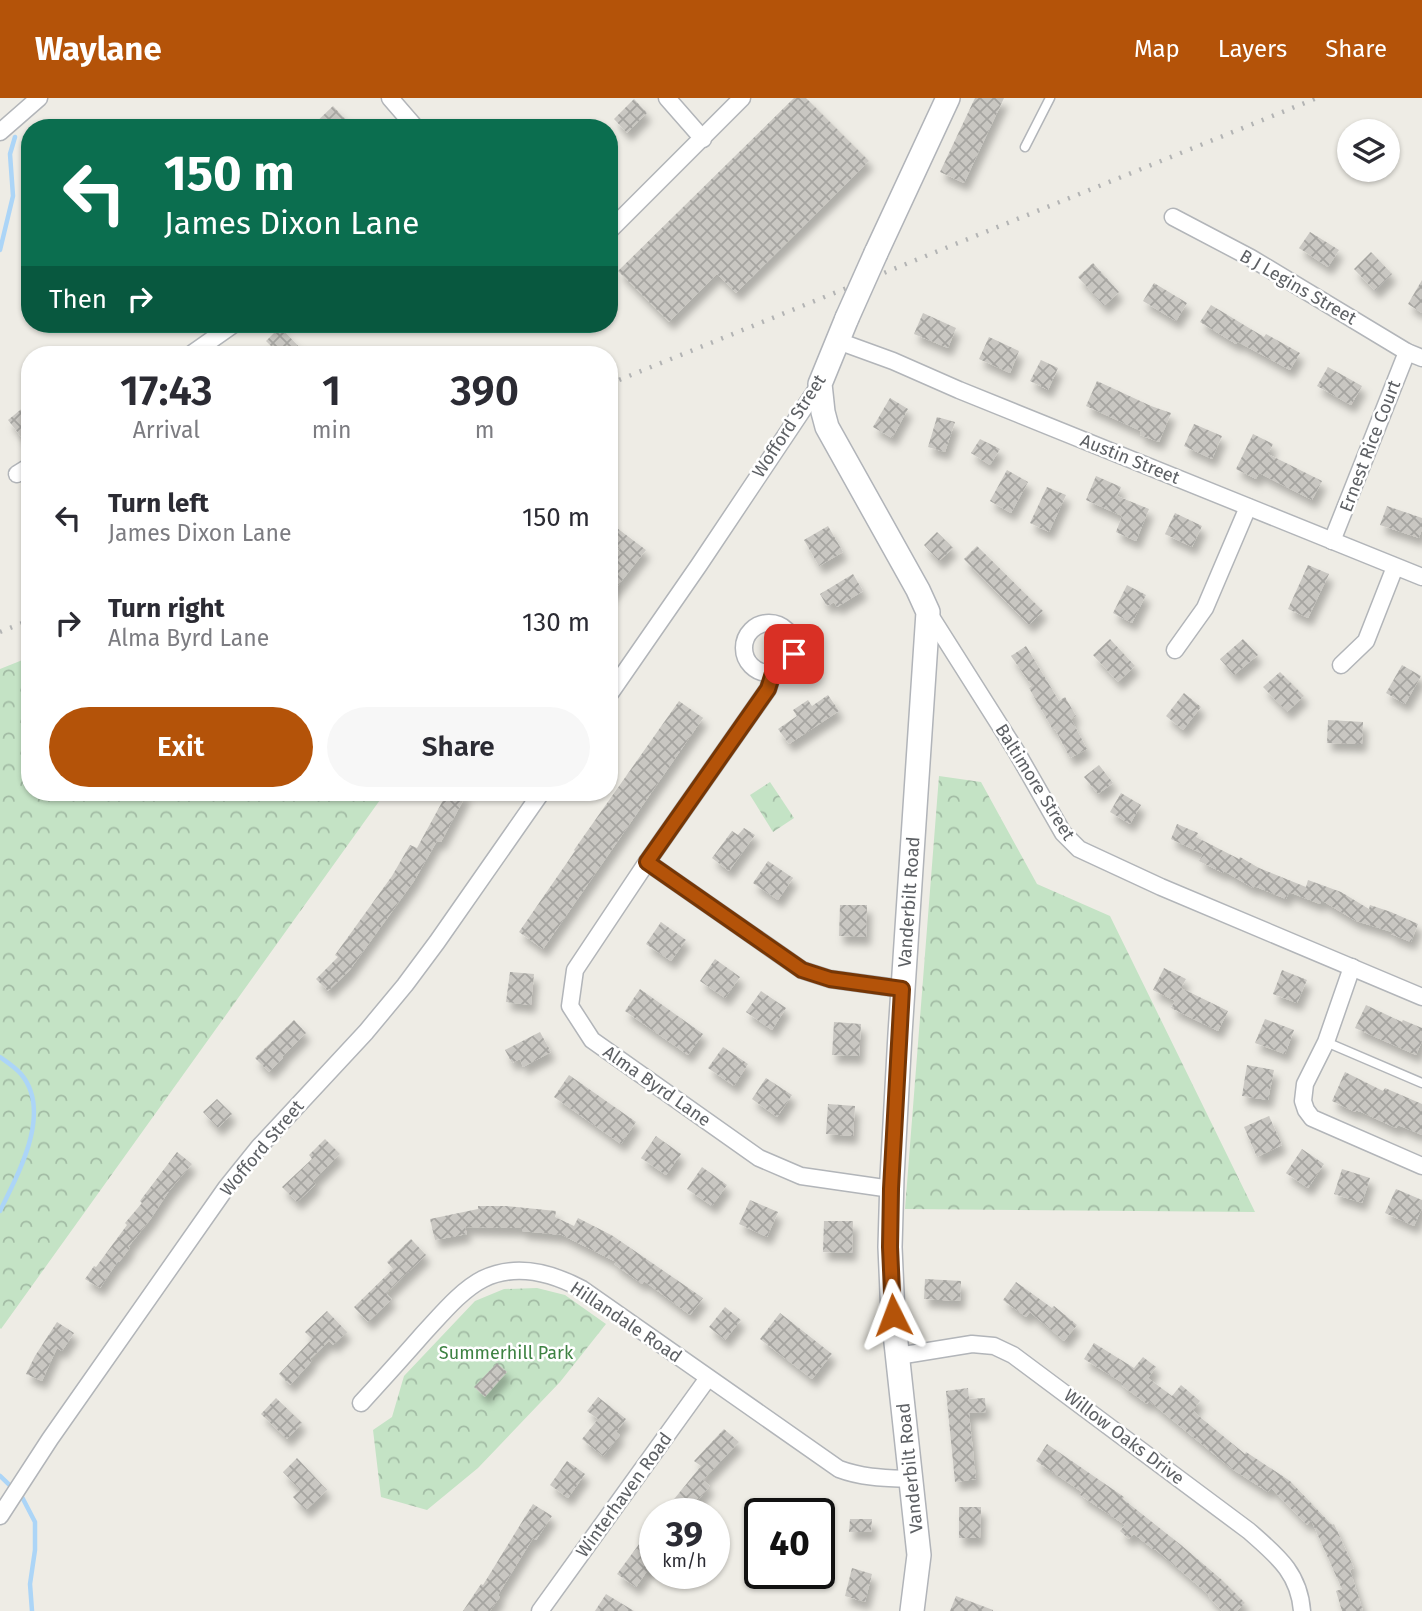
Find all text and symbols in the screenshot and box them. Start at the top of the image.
text: Waylane [35,29,162,69]
text: Map [1134,35,1180,63]
text: Layers [1218,35,1287,63]
text: Share [1325,35,1387,63]
map controls [1337,119,1400,182]
button: layers [1337,119,1400,182]
text: 150 m [164,144,295,203]
icon: left [49,147,140,238]
text: James Dixon Lane [164,204,419,242]
street label: B J Legins Street [1236,245,1361,330]
icon: right [121,280,159,318]
text: Then [49,284,107,315]
text: 17:43 [120,366,213,416]
text: 1 [322,366,341,416]
text: 390 [450,366,519,416]
street label: Wofford Street [748,370,831,482]
street label: Ernest Rice Court [1335,377,1405,515]
text: Arrival [133,416,200,444]
text: min [312,416,351,444]
text: m [475,416,495,444]
street label: Austin Street [1077,429,1183,489]
text: Turn left [108,488,209,519]
icon: left [49,499,87,537]
text: 150 m [522,502,590,533]
text: James Dixon Lane [108,519,292,547]
text: Turn right [108,593,225,624]
icon: right [49,604,87,642]
text: 130 m [522,607,590,638]
text: Alma Byrd Lane [108,624,269,652]
pin [764,624,824,684]
icon: arrive [775,635,813,673]
button: Exit [49,707,313,787]
button: Share [327,707,590,787]
street label: Baltimore Street [990,720,1080,845]
street label: Vanderbilt Road [893,836,925,968]
street label: Alma Byrd Lane [599,1041,715,1131]
street label: Wofford Street [216,1095,309,1200]
street label: Hillandale Road [566,1277,686,1367]
position arrow [856,1278,930,1352]
park label: Summerhill Park [439,1342,574,1364]
street label: Willow Oaks Drive [1059,1385,1189,1489]
street label: Vanderbilt Road [892,1402,928,1534]
street label: Winterhaven Road [571,1428,677,1562]
speed limit sign: 40 [744,1498,835,1589]
text: 39 [666,1513,703,1555]
text: km/h [662,1550,707,1572]

